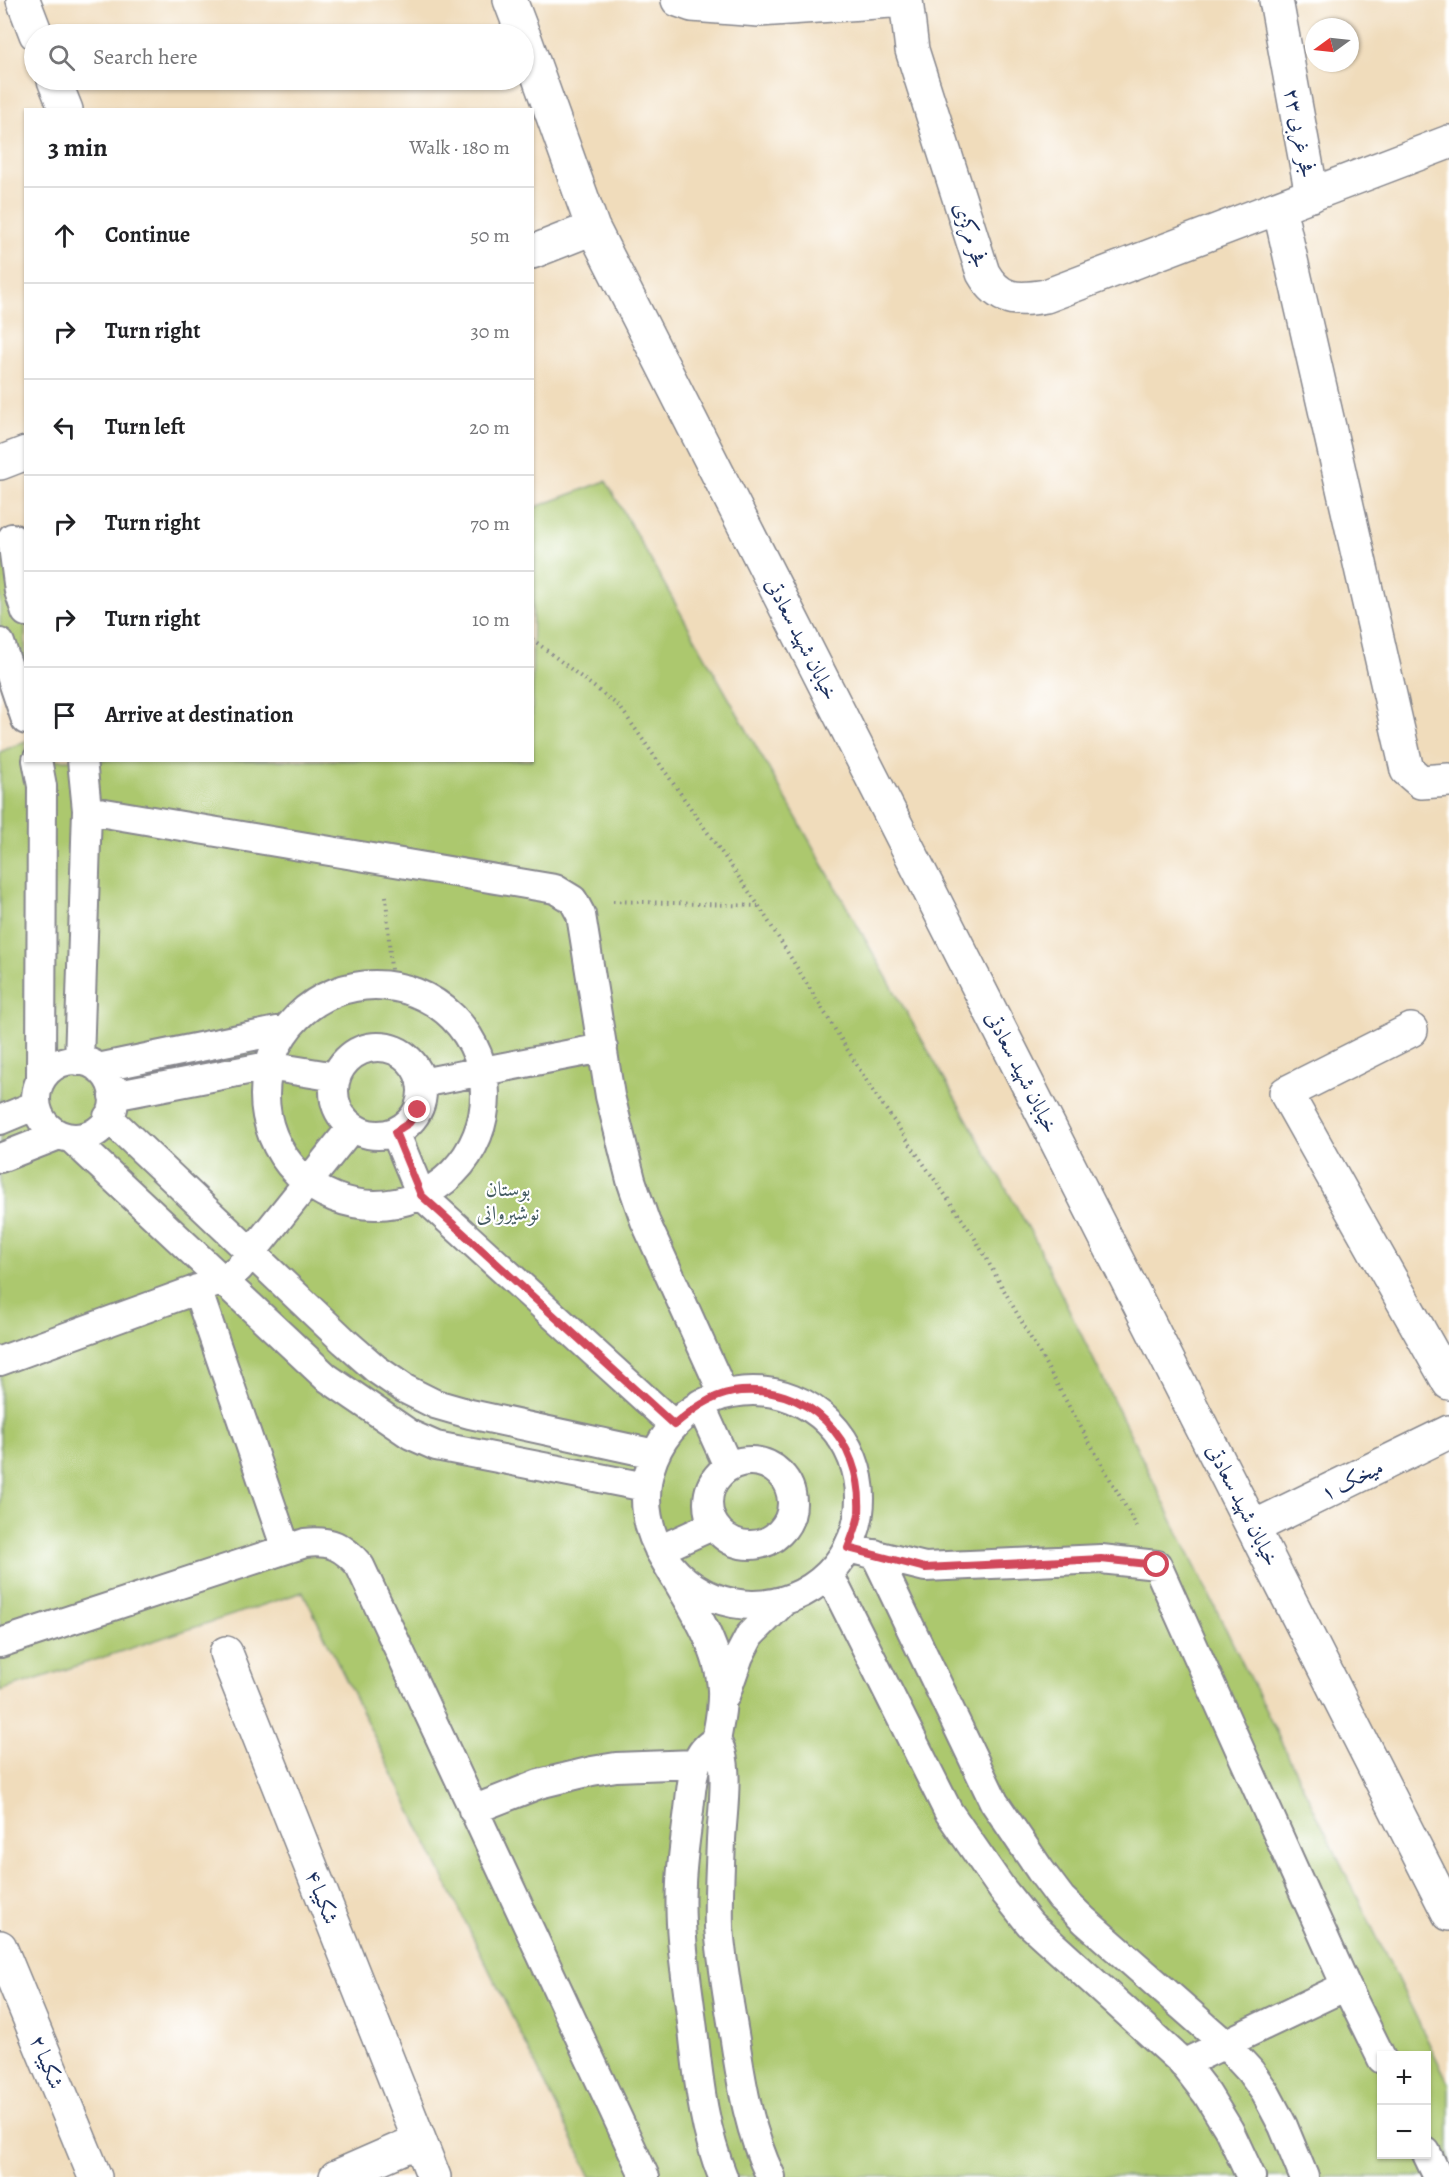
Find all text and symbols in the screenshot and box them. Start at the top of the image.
north arrow [1305,18,1359,72]
search box [24,24,534,90]
icon: search [45,41,78,74]
text: Search here [93,42,198,72]
street label: فجر غربی ۲۳ [1277,86,1322,181]
text: 3 min [48,130,108,165]
text: Walk · 180 m [409,134,510,161]
street label: فجر مرکزی [946,198,995,272]
icon: ahead [48,219,81,252]
text: Continue [105,220,190,250]
text: 50 m [470,222,510,249]
icon: right [48,315,81,348]
text: Turn right [105,316,201,346]
text: 30 m [470,318,510,345]
icon: left [48,411,81,444]
text: Turn left [105,412,185,442]
text: 20 m [469,414,510,441]
icon: right [48,507,81,540]
text: Turn right [105,508,201,538]
text: 70 m [470,510,510,537]
street label: خیابان شهید سعادتی [759,573,845,705]
icon: right [48,603,81,636]
text: Turn right [105,604,201,634]
text: 10 m [472,606,510,633]
icon: arrive [48,699,81,732]
text: Arrive at destination [105,700,294,730]
street label: خیابان شهید سعادتی [979,1006,1065,1138]
route end [404,1096,430,1122]
park label: بوستان نوشیروانی [476,1175,540,1227]
street label: خیابان شهید سعادتی [1200,1439,1286,1571]
street label: میخک ۱ [1316,1453,1388,1507]
route start [1143,1551,1169,1577]
street label: شکیبا ۴ [299,1866,345,1928]
street label: شکیبا ۲ [24,2031,70,2093]
map controls [1377,2051,1431,2159]
button: + [1377,2051,1431,2105]
button: − [1377,2105,1431,2159]

